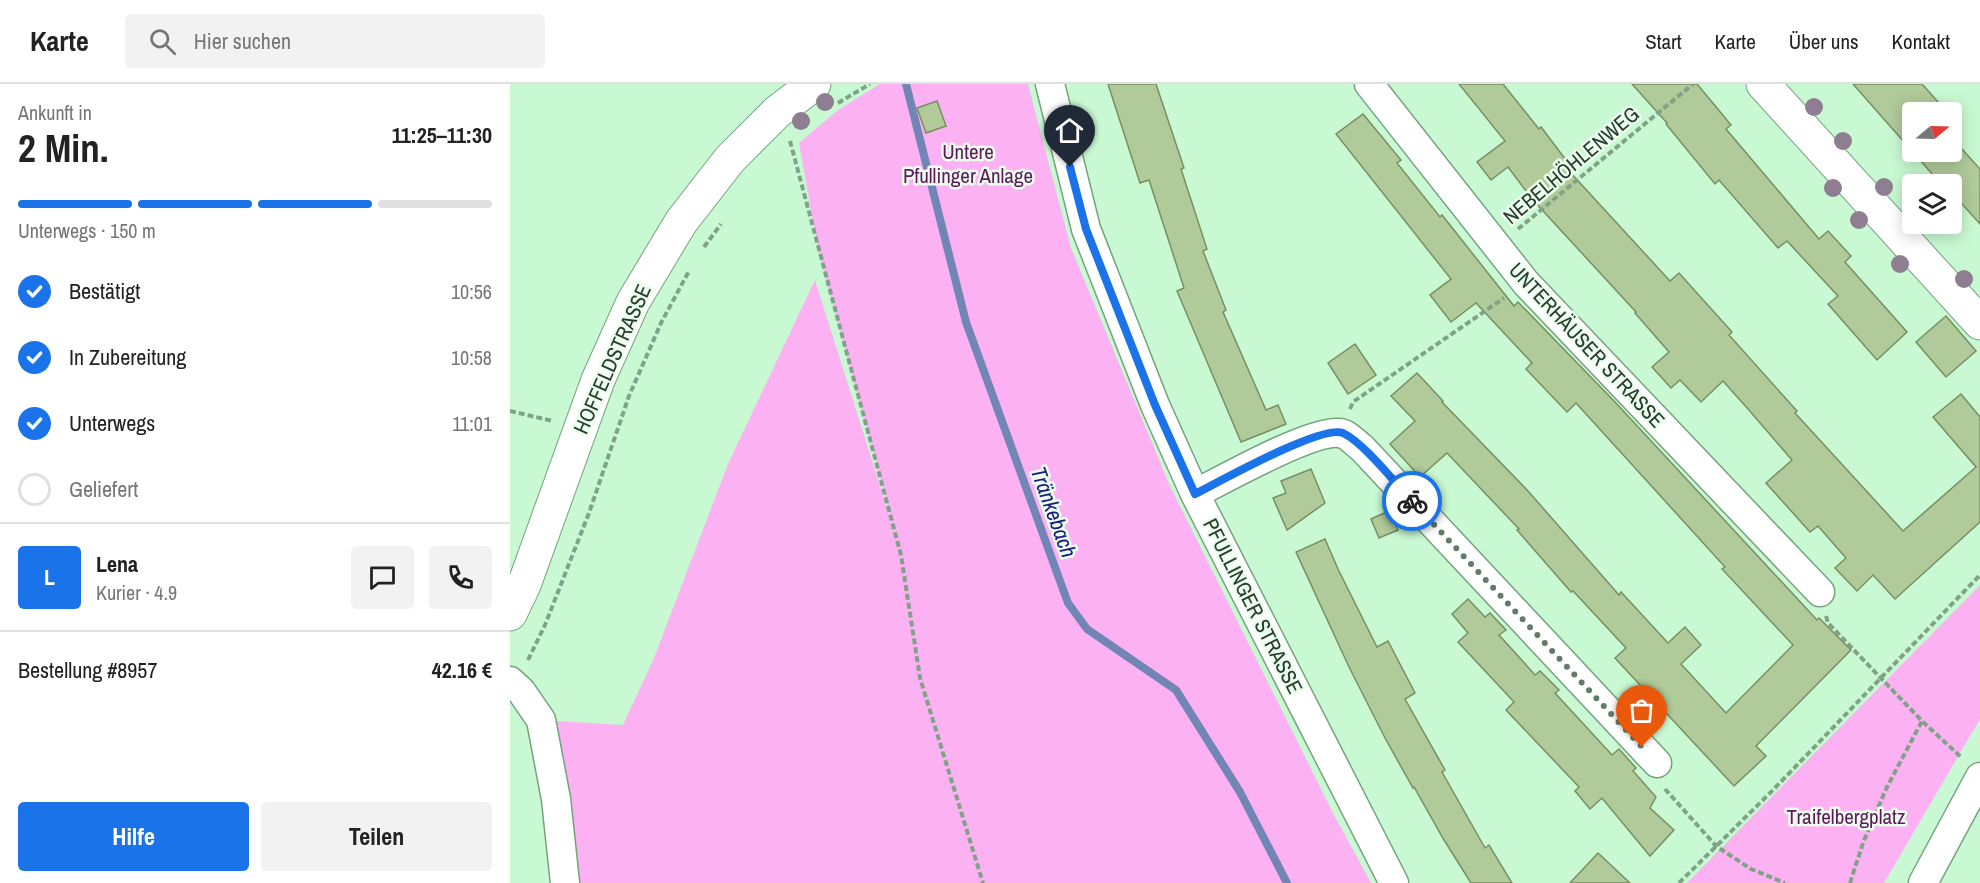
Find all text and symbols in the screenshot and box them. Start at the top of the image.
search box [125,14,545,68]
text: Karte [30,22,89,60]
icon: search [146,25,179,58]
text: Hier suchen [194,26,291,56]
text: Start [1645,27,1682,56]
text: Karte [1715,27,1756,56]
text: Über uns [1789,27,1859,56]
text: Kontakt [1892,27,1950,56]
text: Ankunft in [18,99,92,126]
street label: NEBELHÖHLENWEG [1497,99,1645,231]
north arrow [1902,102,1962,162]
map controls [1902,102,1962,234]
pin [1044,105,1095,167]
icon: home [1053,114,1086,147]
text: 11:25–11:30 [392,120,492,150]
text: 2 Min. [18,122,109,174]
park label: Untere Pfullinger Anlage [903,137,1033,190]
button: layers [1902,174,1962,234]
text: Unterwegs · 150 m [18,217,156,244]
street label: UNTERHÄUSER STRASSE [1503,256,1671,434]
icon: check [18,275,51,308]
text: Bestätigt [69,276,140,306]
text: 10:56 [451,278,492,305]
street label: HOFFELDSTRASSE [566,280,658,438]
icon: check [18,341,51,374]
text: In Zubereitung [69,342,186,372]
text: 10:58 [451,344,492,371]
icon: check [18,407,51,440]
text: Unterwegs [69,408,155,438]
text: 11:01 [452,410,492,437]
water label: Tränkebach [1024,462,1084,562]
courier [1382,471,1442,531]
text: Geliefert [69,474,138,504]
icon: bike [1396,485,1429,518]
street label: PFULLINGER STRASSE [1196,513,1310,699]
button: chat [351,546,414,609]
button: phone [429,546,492,609]
text: Lena [96,549,138,579]
text: L [44,562,55,592]
text: Kurier · 4.9 [96,579,177,606]
text: Bestellung #8957 [18,655,157,685]
text: 42.16 € [432,655,492,685]
pin [1616,685,1667,747]
icon: bag [1625,694,1658,727]
button: Hilfe [18,802,249,871]
button: Teilen [261,802,492,871]
park label: Traifelbergplatz [1786,802,1906,831]

